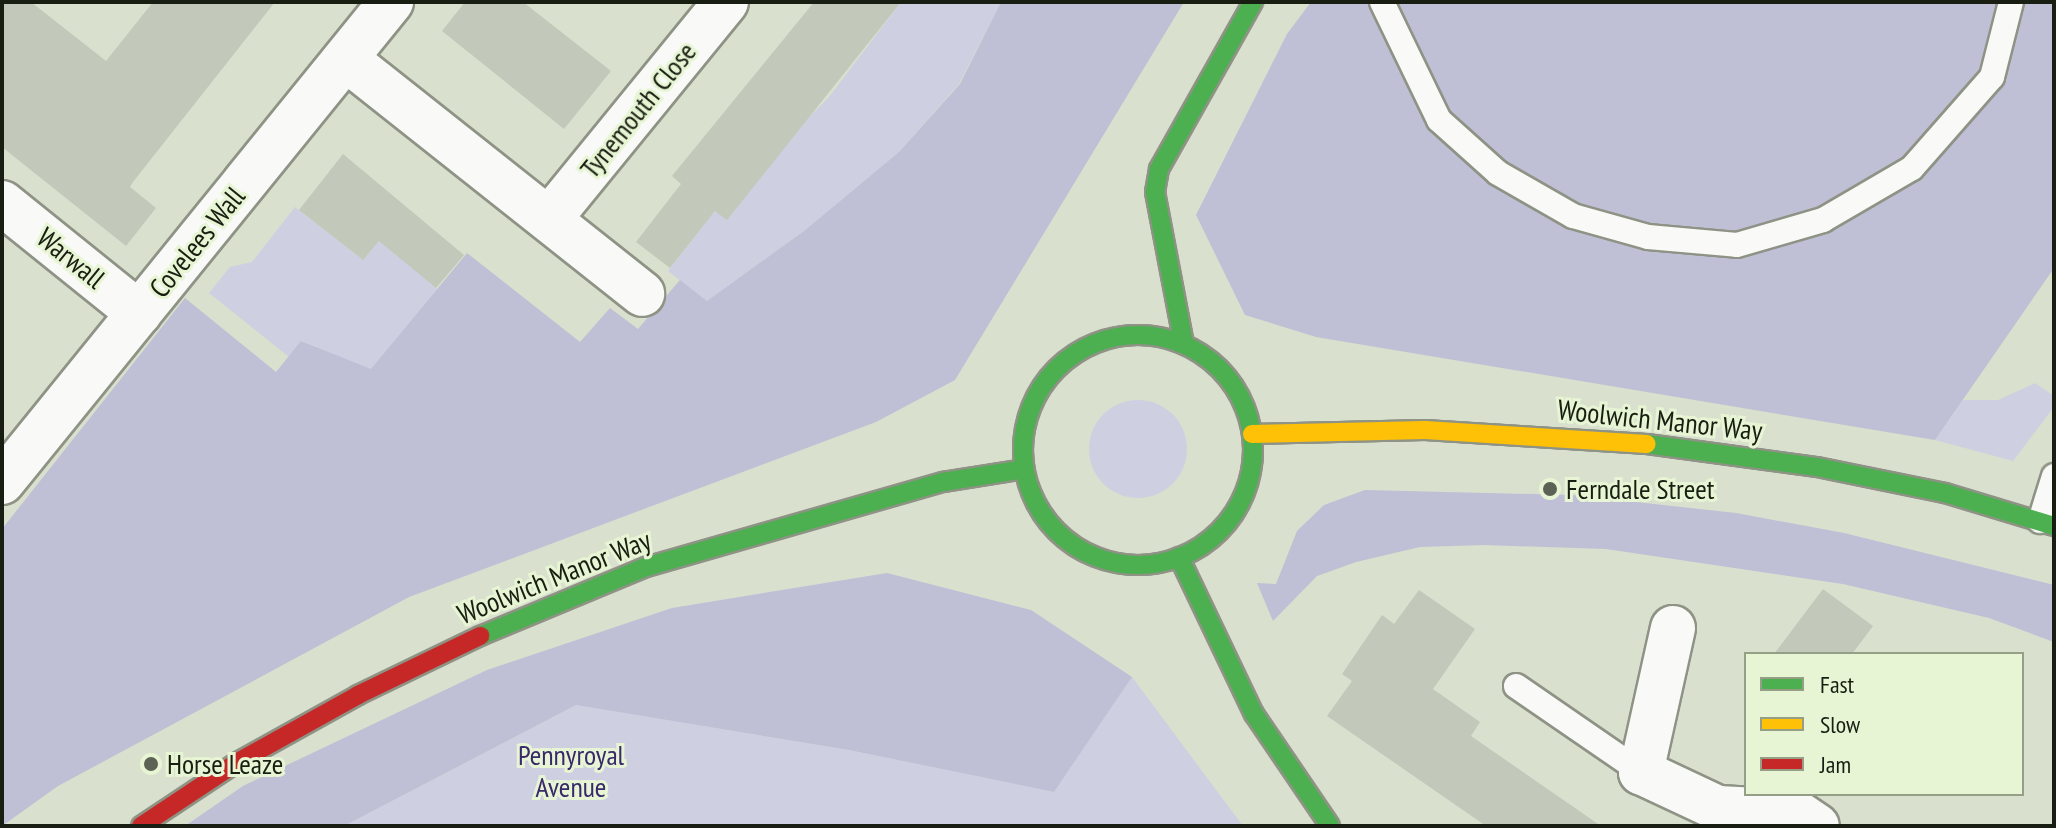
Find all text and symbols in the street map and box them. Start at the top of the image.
street label: Tynemouth Close [573,35,703,185]
street label: Covelees Wall [142,180,252,304]
street label: Warwall [30,221,112,295]
street label: Woolwich Manor Way [1556,393,1764,447]
place label: Ferndale Street [1566,472,1714,506]
marker: Ferndale Street [1541,480,1559,498]
street label: Woolwich Manor Way [452,523,656,631]
legend [1744,652,2024,796]
text: Fast [1820,669,1854,700]
text: Slow [1820,709,1860,740]
park label: Pennyroyal Avenue [518,738,624,804]
place label: Horse Leaze [167,747,283,781]
text: Jam [1820,749,1851,780]
marker: Horse Leaze [142,755,160,773]

